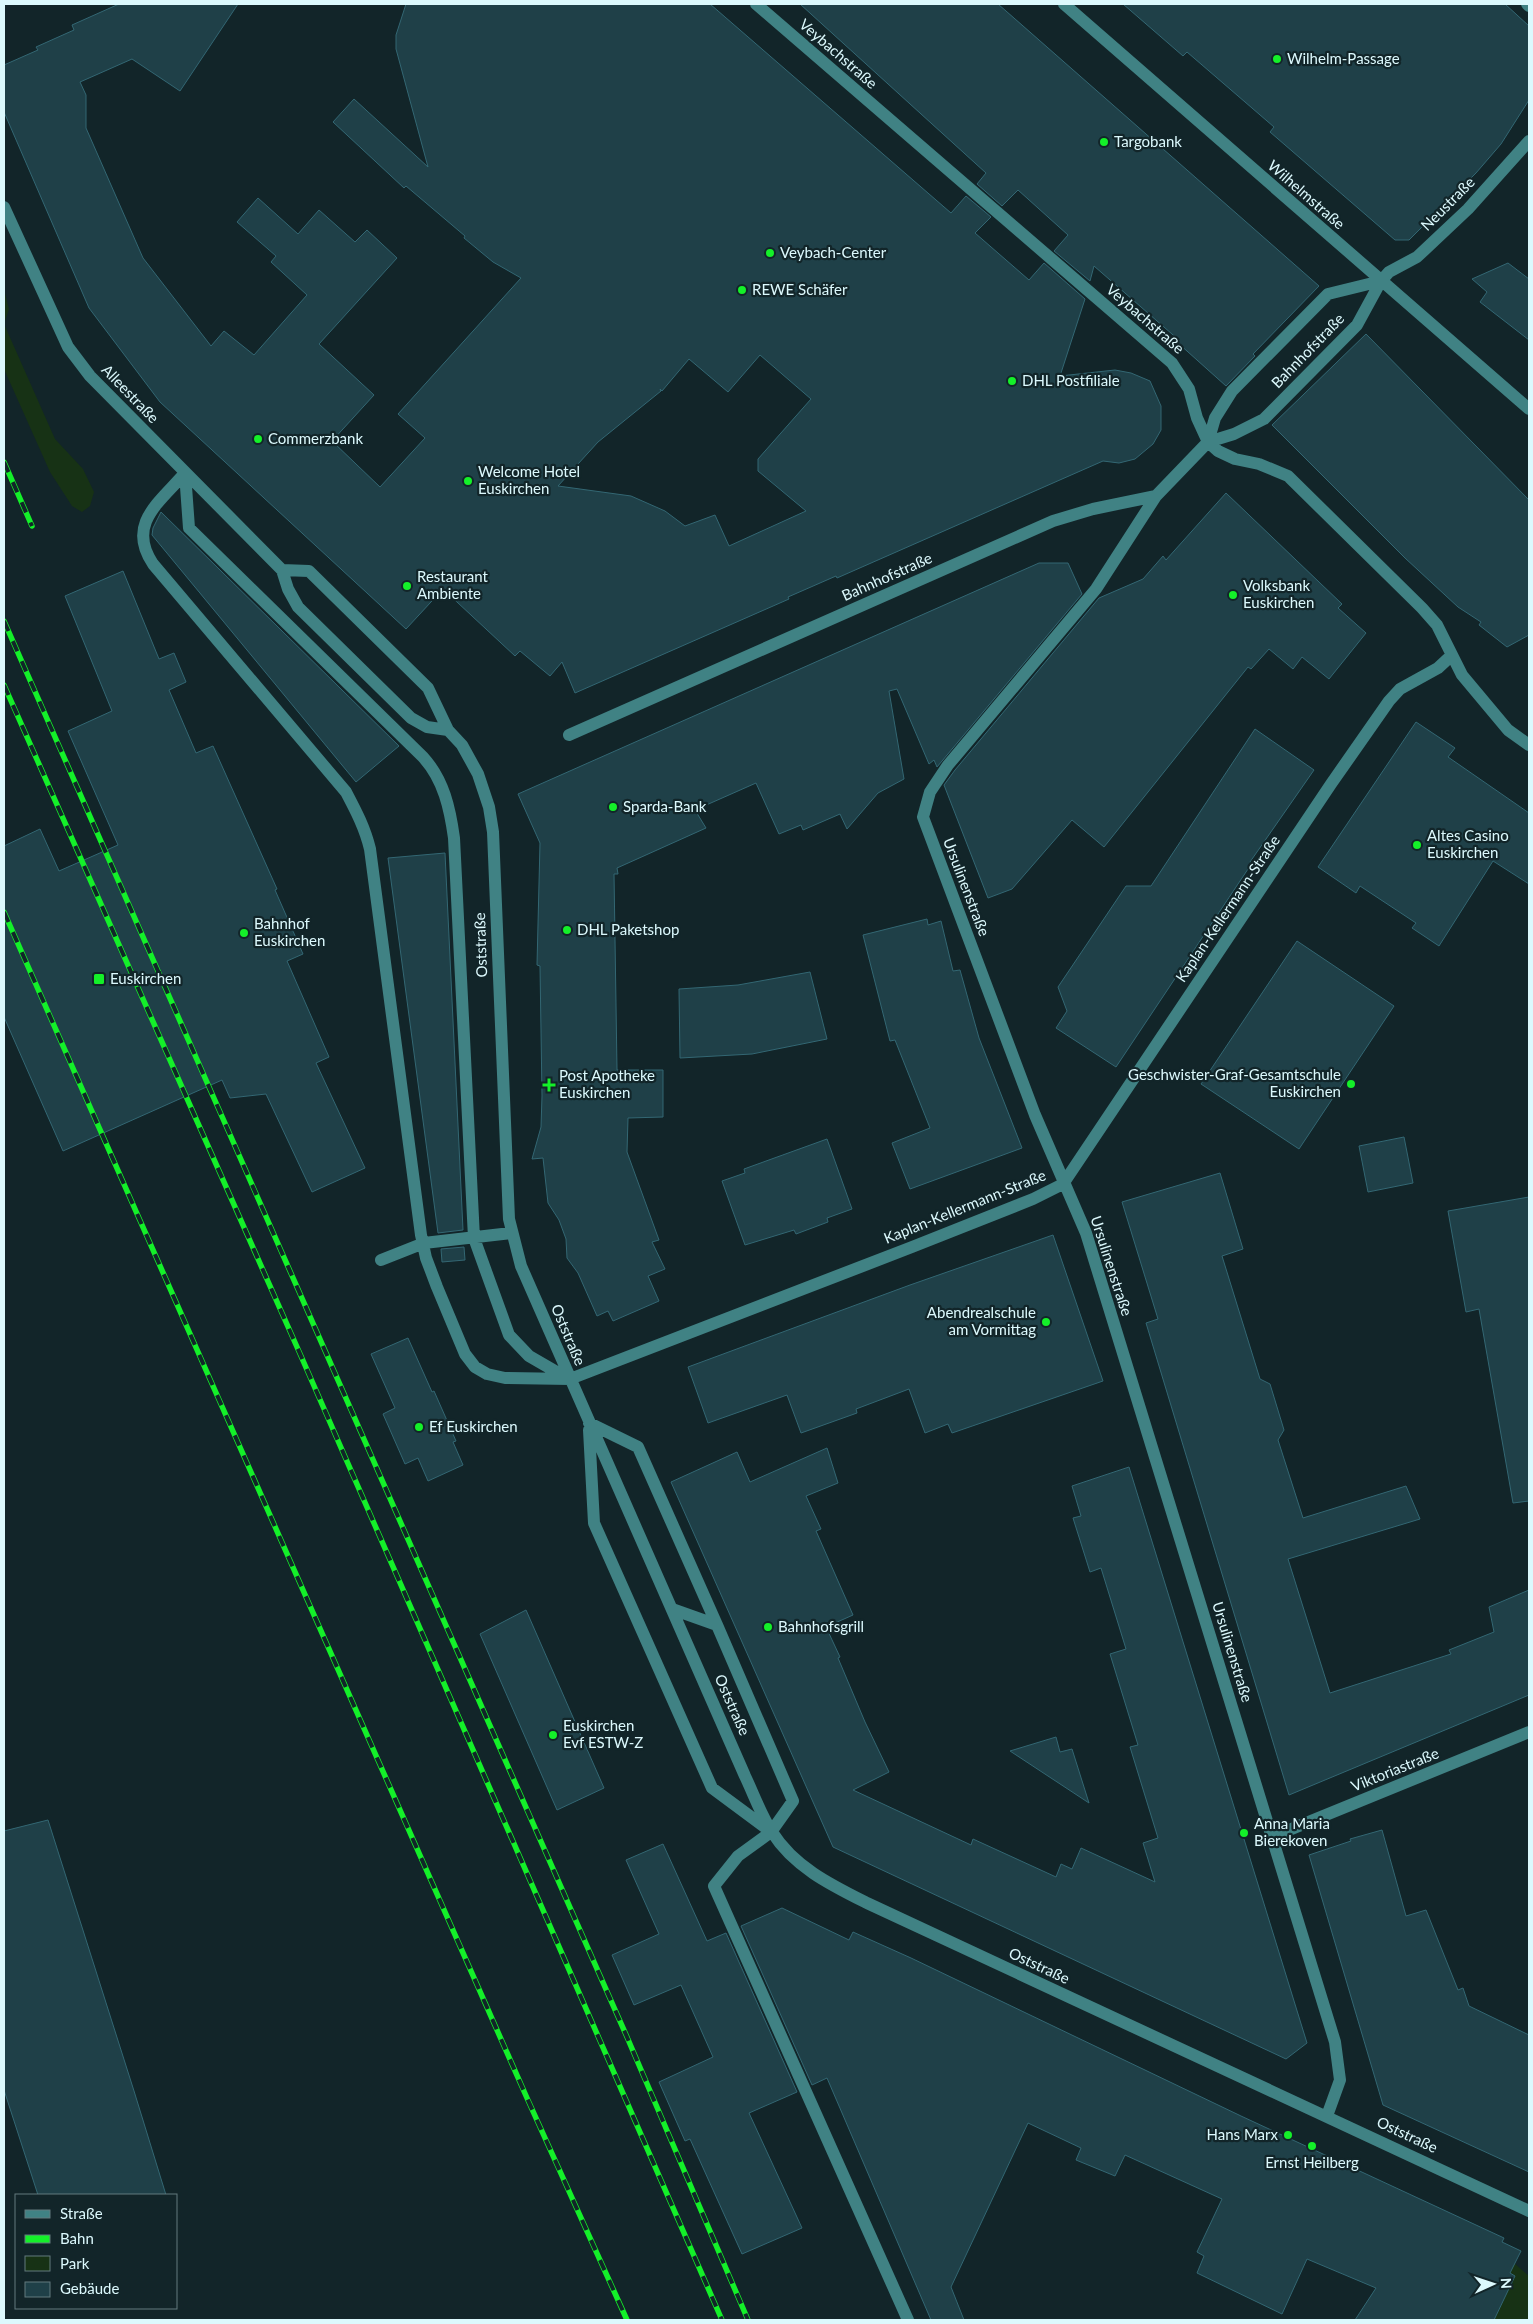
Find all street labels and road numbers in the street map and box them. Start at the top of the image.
street label: Veybachstraße [796,15,881,92]
street label: Wilhelmstraße [1264,156,1349,233]
street label: Neustraße [1417,173,1478,234]
street label: Veybachstraße [1103,280,1188,357]
street label: Bahnhofstraße [1267,309,1348,391]
street label: Alleestraße [98,360,163,426]
street label: Bahnhofstraße [839,548,935,604]
street label: Kaplan-Kellermann-Straße [1171,832,1283,985]
street label: Ursulinenstraße [940,835,994,939]
street label: Oststraße [470,912,490,978]
street label: Kaplan-Kellermann-Straße [881,1165,1048,1247]
street label: Ursulinenstraße [1087,1213,1137,1318]
street label: Oststraße [548,1301,590,1368]
street label: Ursulinenstraße [1209,1599,1257,1704]
street label: Oststraße [711,1671,754,1738]
street label: Viktoriastraße [1348,1743,1441,1795]
street label: Oststraße [1006,1943,1073,1987]
street label: Oststraße [1374,2112,1441,2156]

